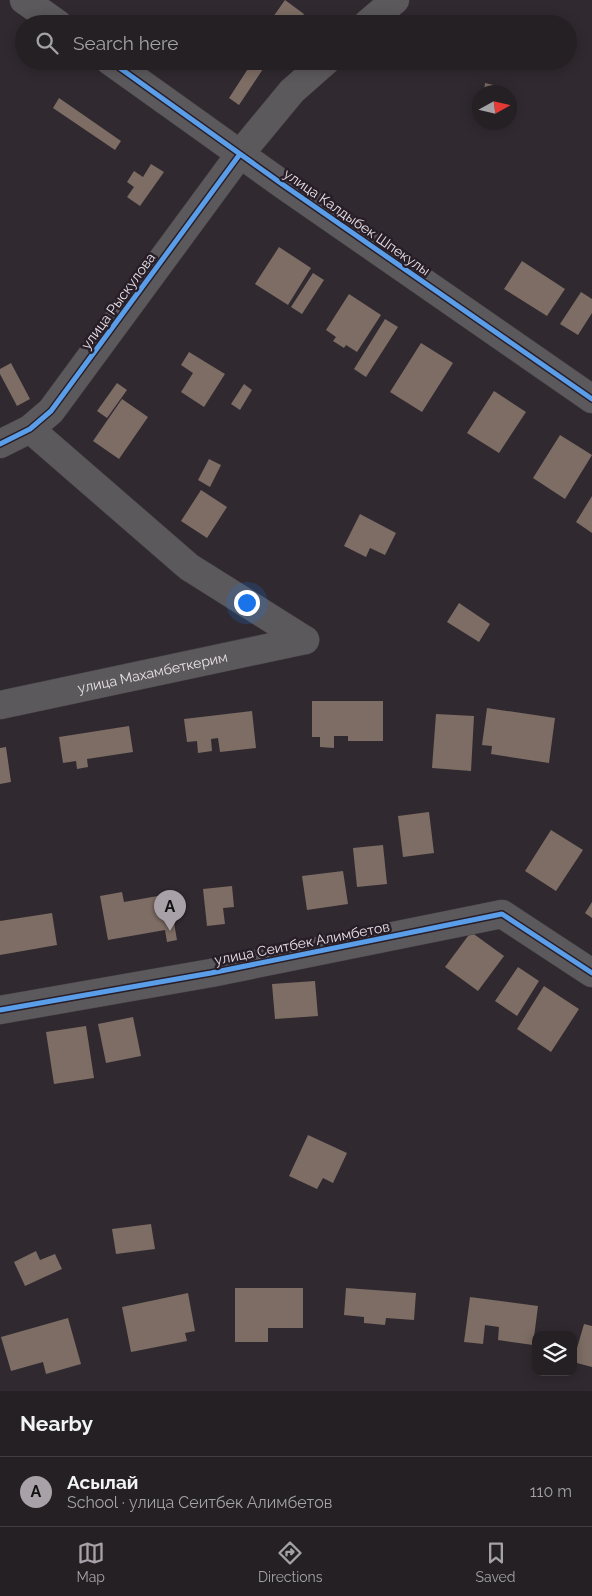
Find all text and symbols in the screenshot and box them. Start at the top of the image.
search box [15,15,577,70]
icon: search [33,29,61,57]
text: Search here [73,32,179,54]
north arrow [472,85,517,130]
street label: улица Калдыбек Шпекулы [281,165,433,279]
street label: улица Рыскулова [78,250,158,352]
your location [234,590,260,616]
street label: улица Махамбеткерим [76,649,229,696]
pin: A [154,890,186,931]
street label: улица Сеитбек Алимбетов [213,918,391,968]
map controls [532,1331,577,1376]
button: layers [532,1331,577,1376]
text: Nearby [20,1411,93,1436]
text: Асылай [67,1471,138,1493]
text: A [31,1482,41,1501]
text: 110 m [530,1482,572,1501]
text: School · улица Сеитбек Алимбетов [67,1493,332,1512]
tab: Map [76,1539,105,1585]
tab: Directions [258,1539,323,1585]
tab: Saved [475,1539,516,1585]

